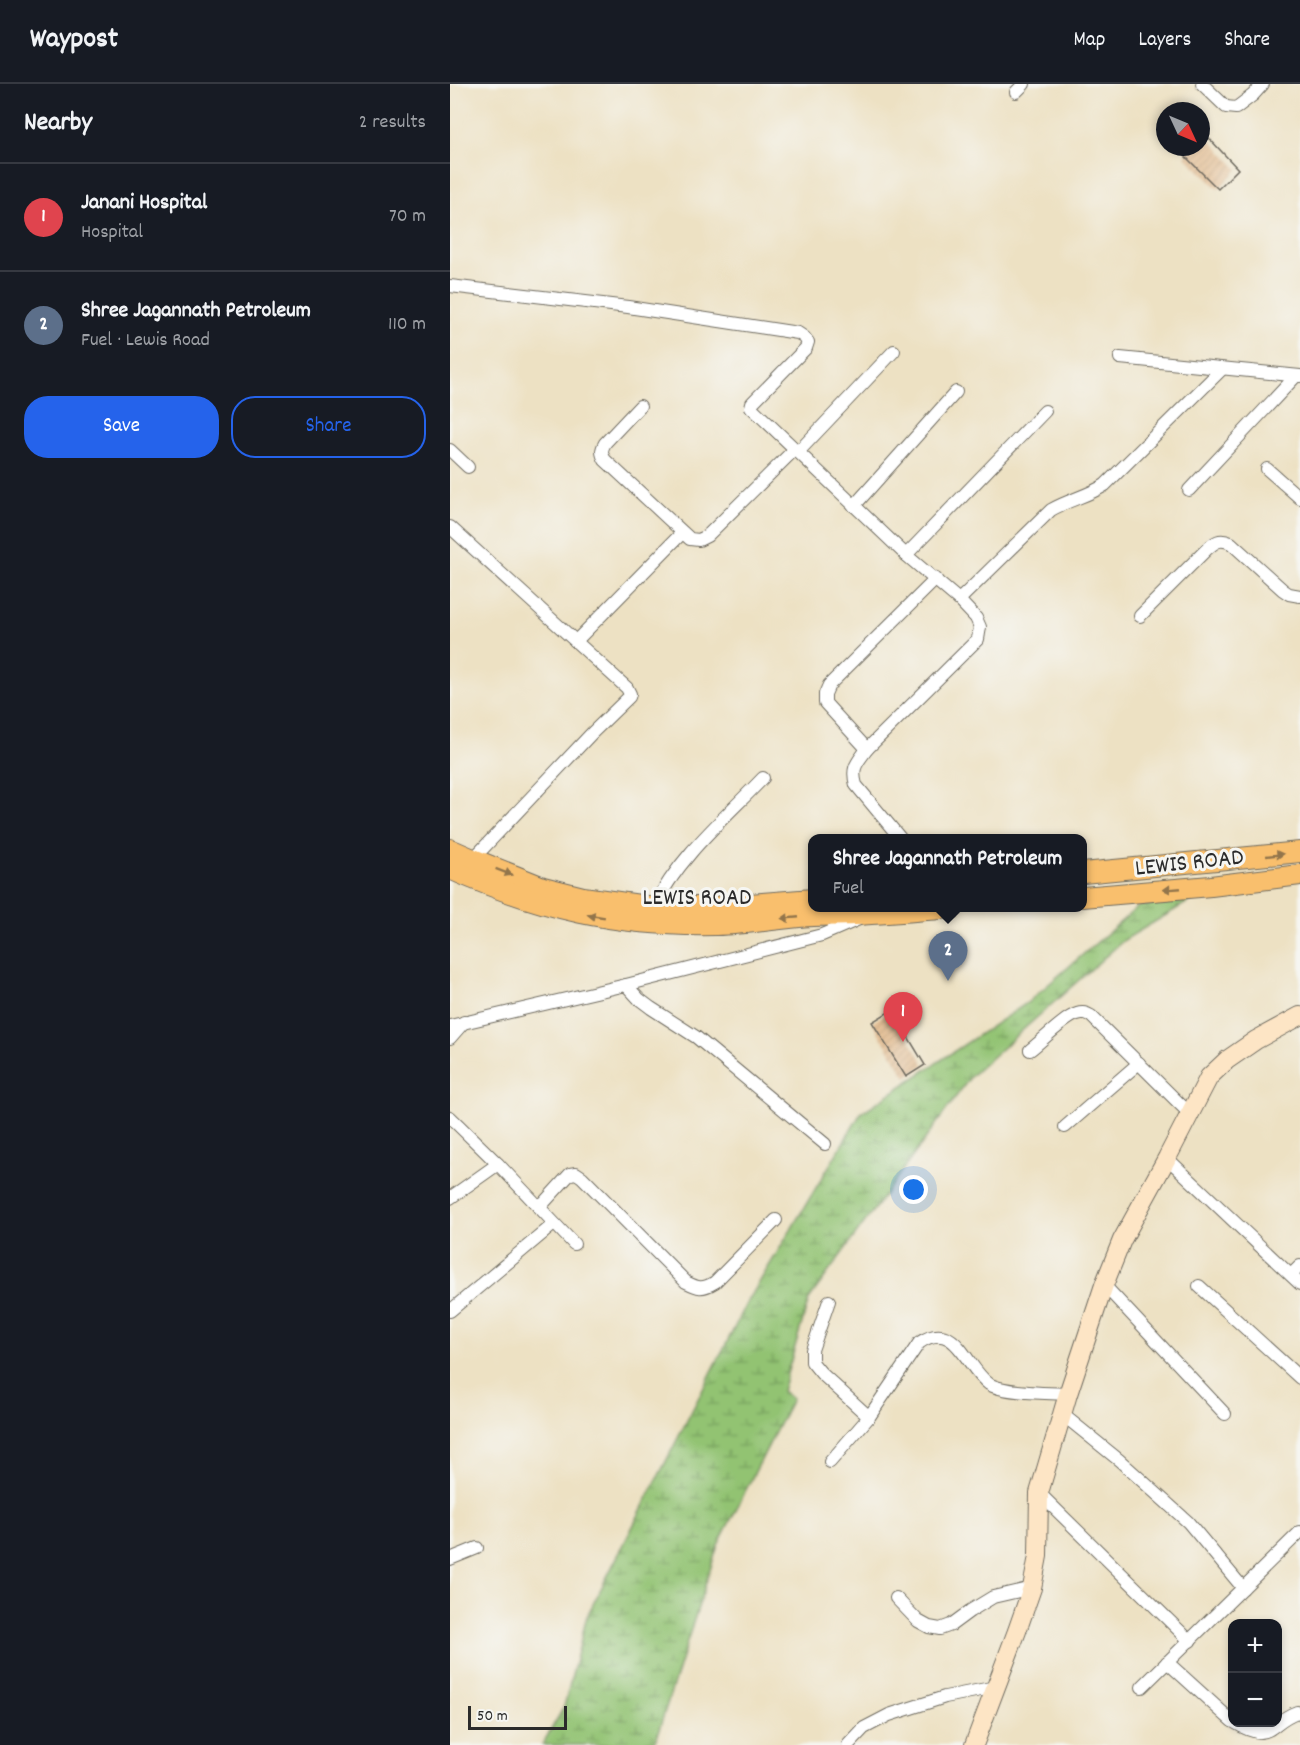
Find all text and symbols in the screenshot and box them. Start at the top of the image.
text: Waypost [30,21,118,61]
text: Map [1074,26,1105,56]
text: Layers [1138,26,1191,56]
text: Share [1224,26,1270,56]
north arrow [1156,102,1210,156]
text: Nearby [24,105,92,142]
text: 2 results [359,109,426,137]
text: Janani Hospital [81,188,207,219]
text: 1 [41,203,46,231]
text: 70 m [389,203,426,231]
text: Hospital [81,219,143,247]
text: Shree Jagannath Petroleum [81,296,311,327]
text: 2 [39,311,48,339]
text: 110 m [388,311,426,339]
text: Fuel · Lewis Road [81,327,210,355]
button: Save [24,396,219,458]
button: Share [231,396,426,458]
popup [808,834,1087,912]
street label: LEWIS ROAD [1133,841,1245,887]
text: Shree Jagannath Petroleum [833,844,1062,875]
one-way arrow [1265,850,1284,860]
one-way arrow [495,867,513,877]
text: Fuel [833,875,864,903]
street label: LEWIS ROAD [643,882,751,916]
one-way arrow [1163,884,1182,894]
one-way arrow [586,912,605,921]
one-way arrow [780,913,799,923]
pin: 2 [928,932,968,981]
pin: 1 [884,992,922,1042]
your location [899,1175,928,1204]
map controls [1228,1619,1282,1727]
button: + [1228,1619,1282,1673]
button: − [1228,1673,1282,1727]
scale bar [468,1703,567,1730]
text: 50 m [477,1705,508,1728]

